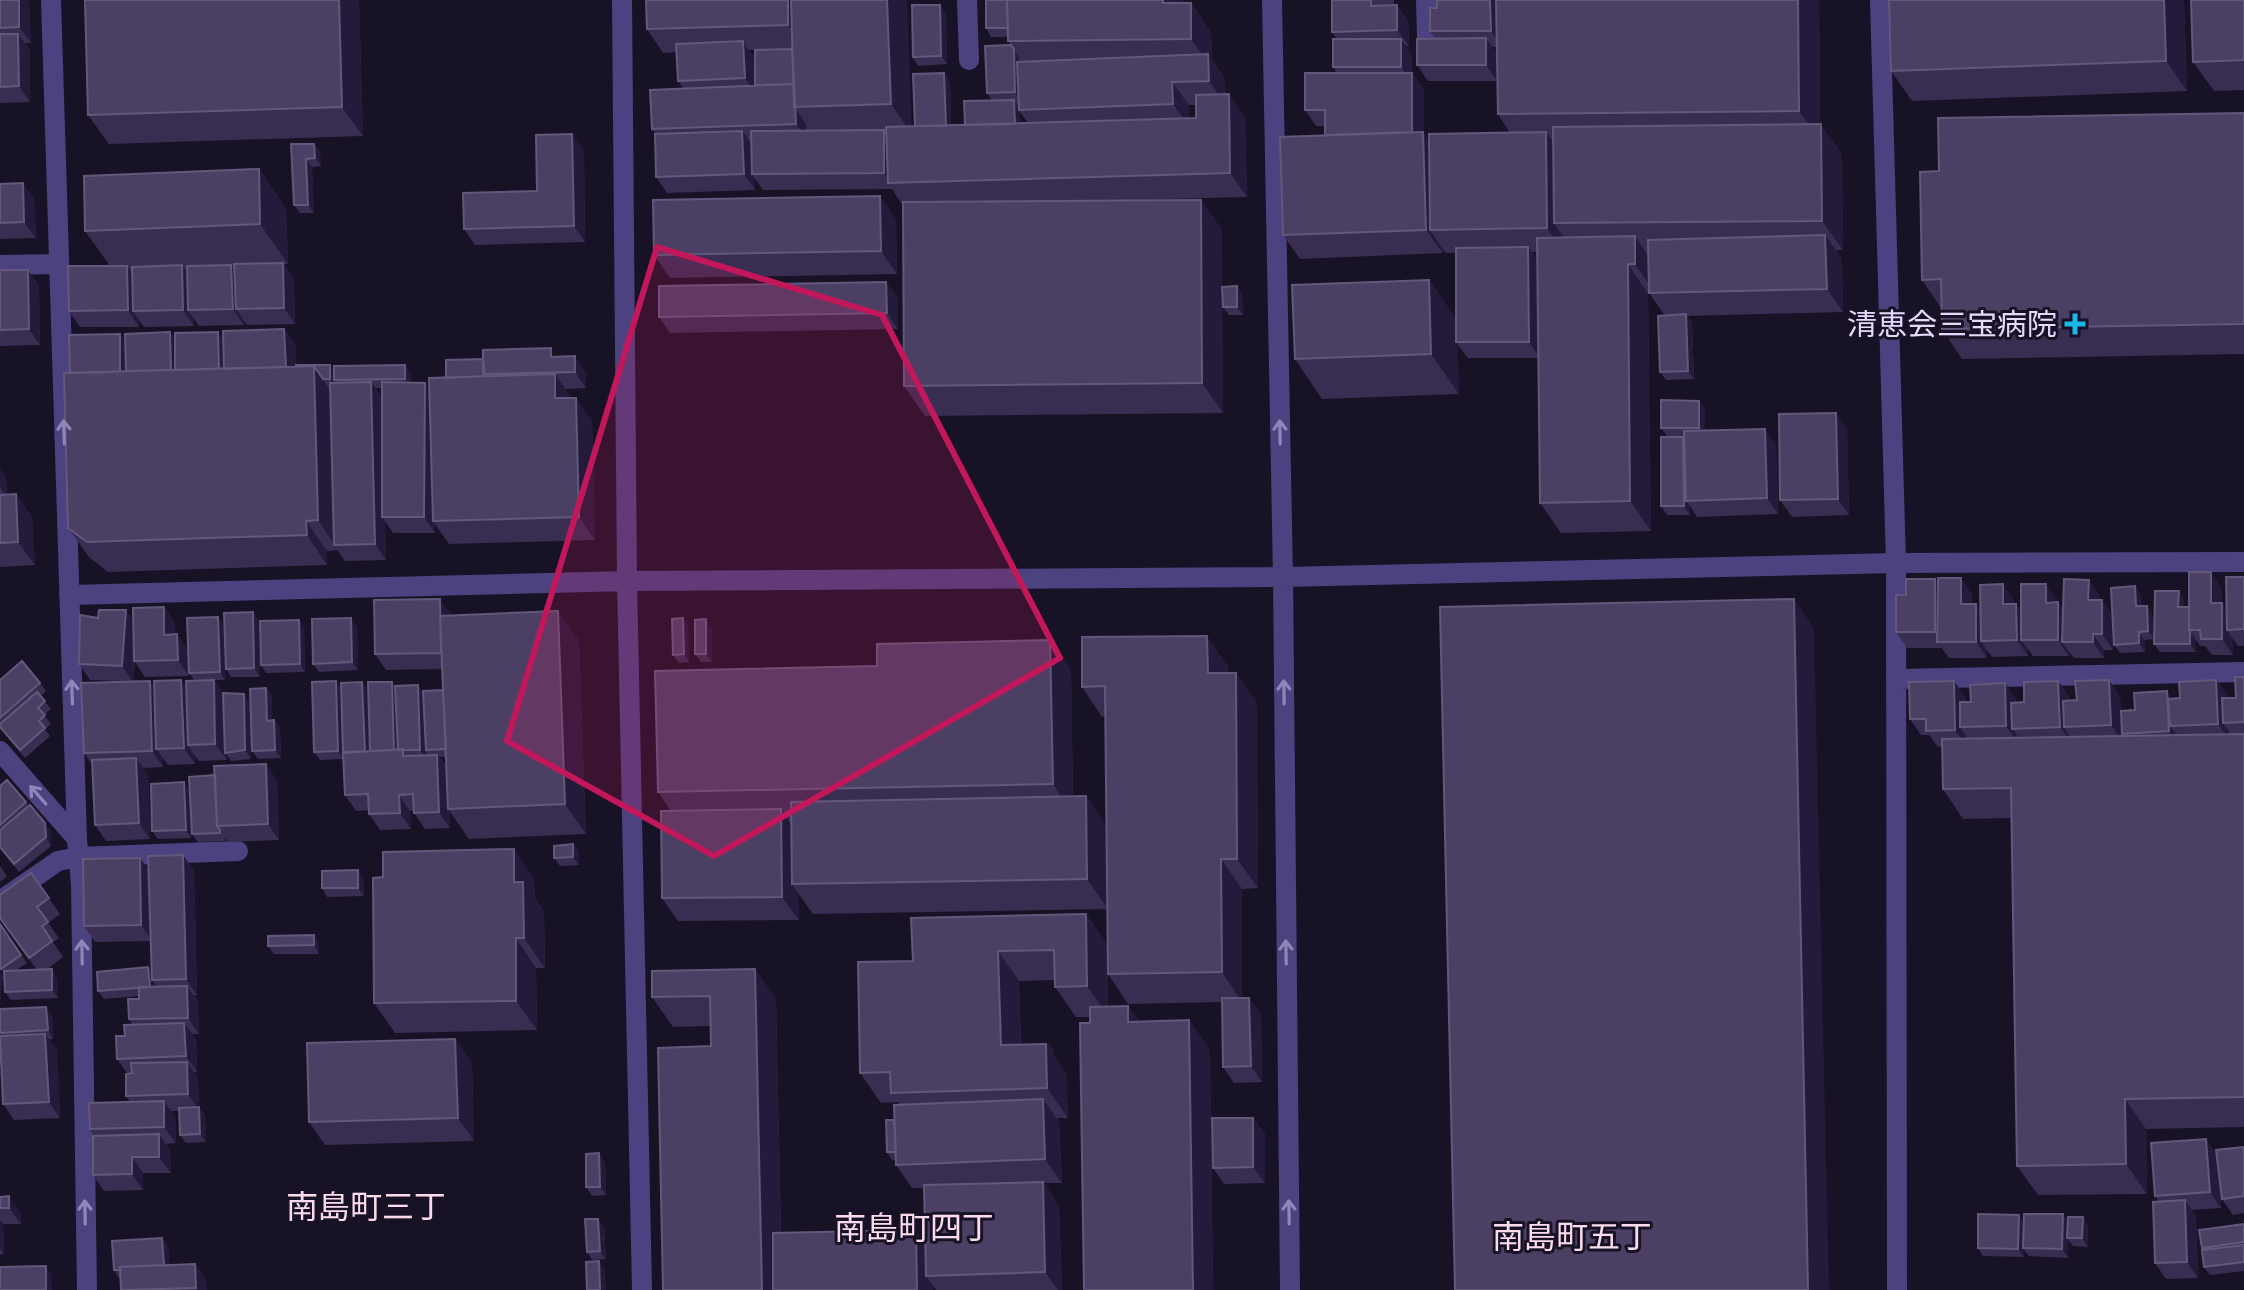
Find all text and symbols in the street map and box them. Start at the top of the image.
place label: 清恵会三宝病院 [1847,306,2057,343]
marker: 清恵会三宝病院 [2064,313,2086,335]
one-way arrow [56,419,71,446]
one-way arrow [1272,419,1288,446]
one-way arrow [65,679,80,706]
one-way arrow [1276,679,1292,706]
one-way arrow [29,785,47,806]
one-way arrow [74,939,89,966]
one-way arrow [1278,939,1294,966]
district label: 南島町三丁 [286,1187,446,1226]
one-way arrow [78,1199,93,1226]
one-way arrow [1281,1199,1297,1226]
district label: 南島町四丁 [834,1208,994,1247]
district label: 南島町五丁 [1492,1217,1652,1256]

